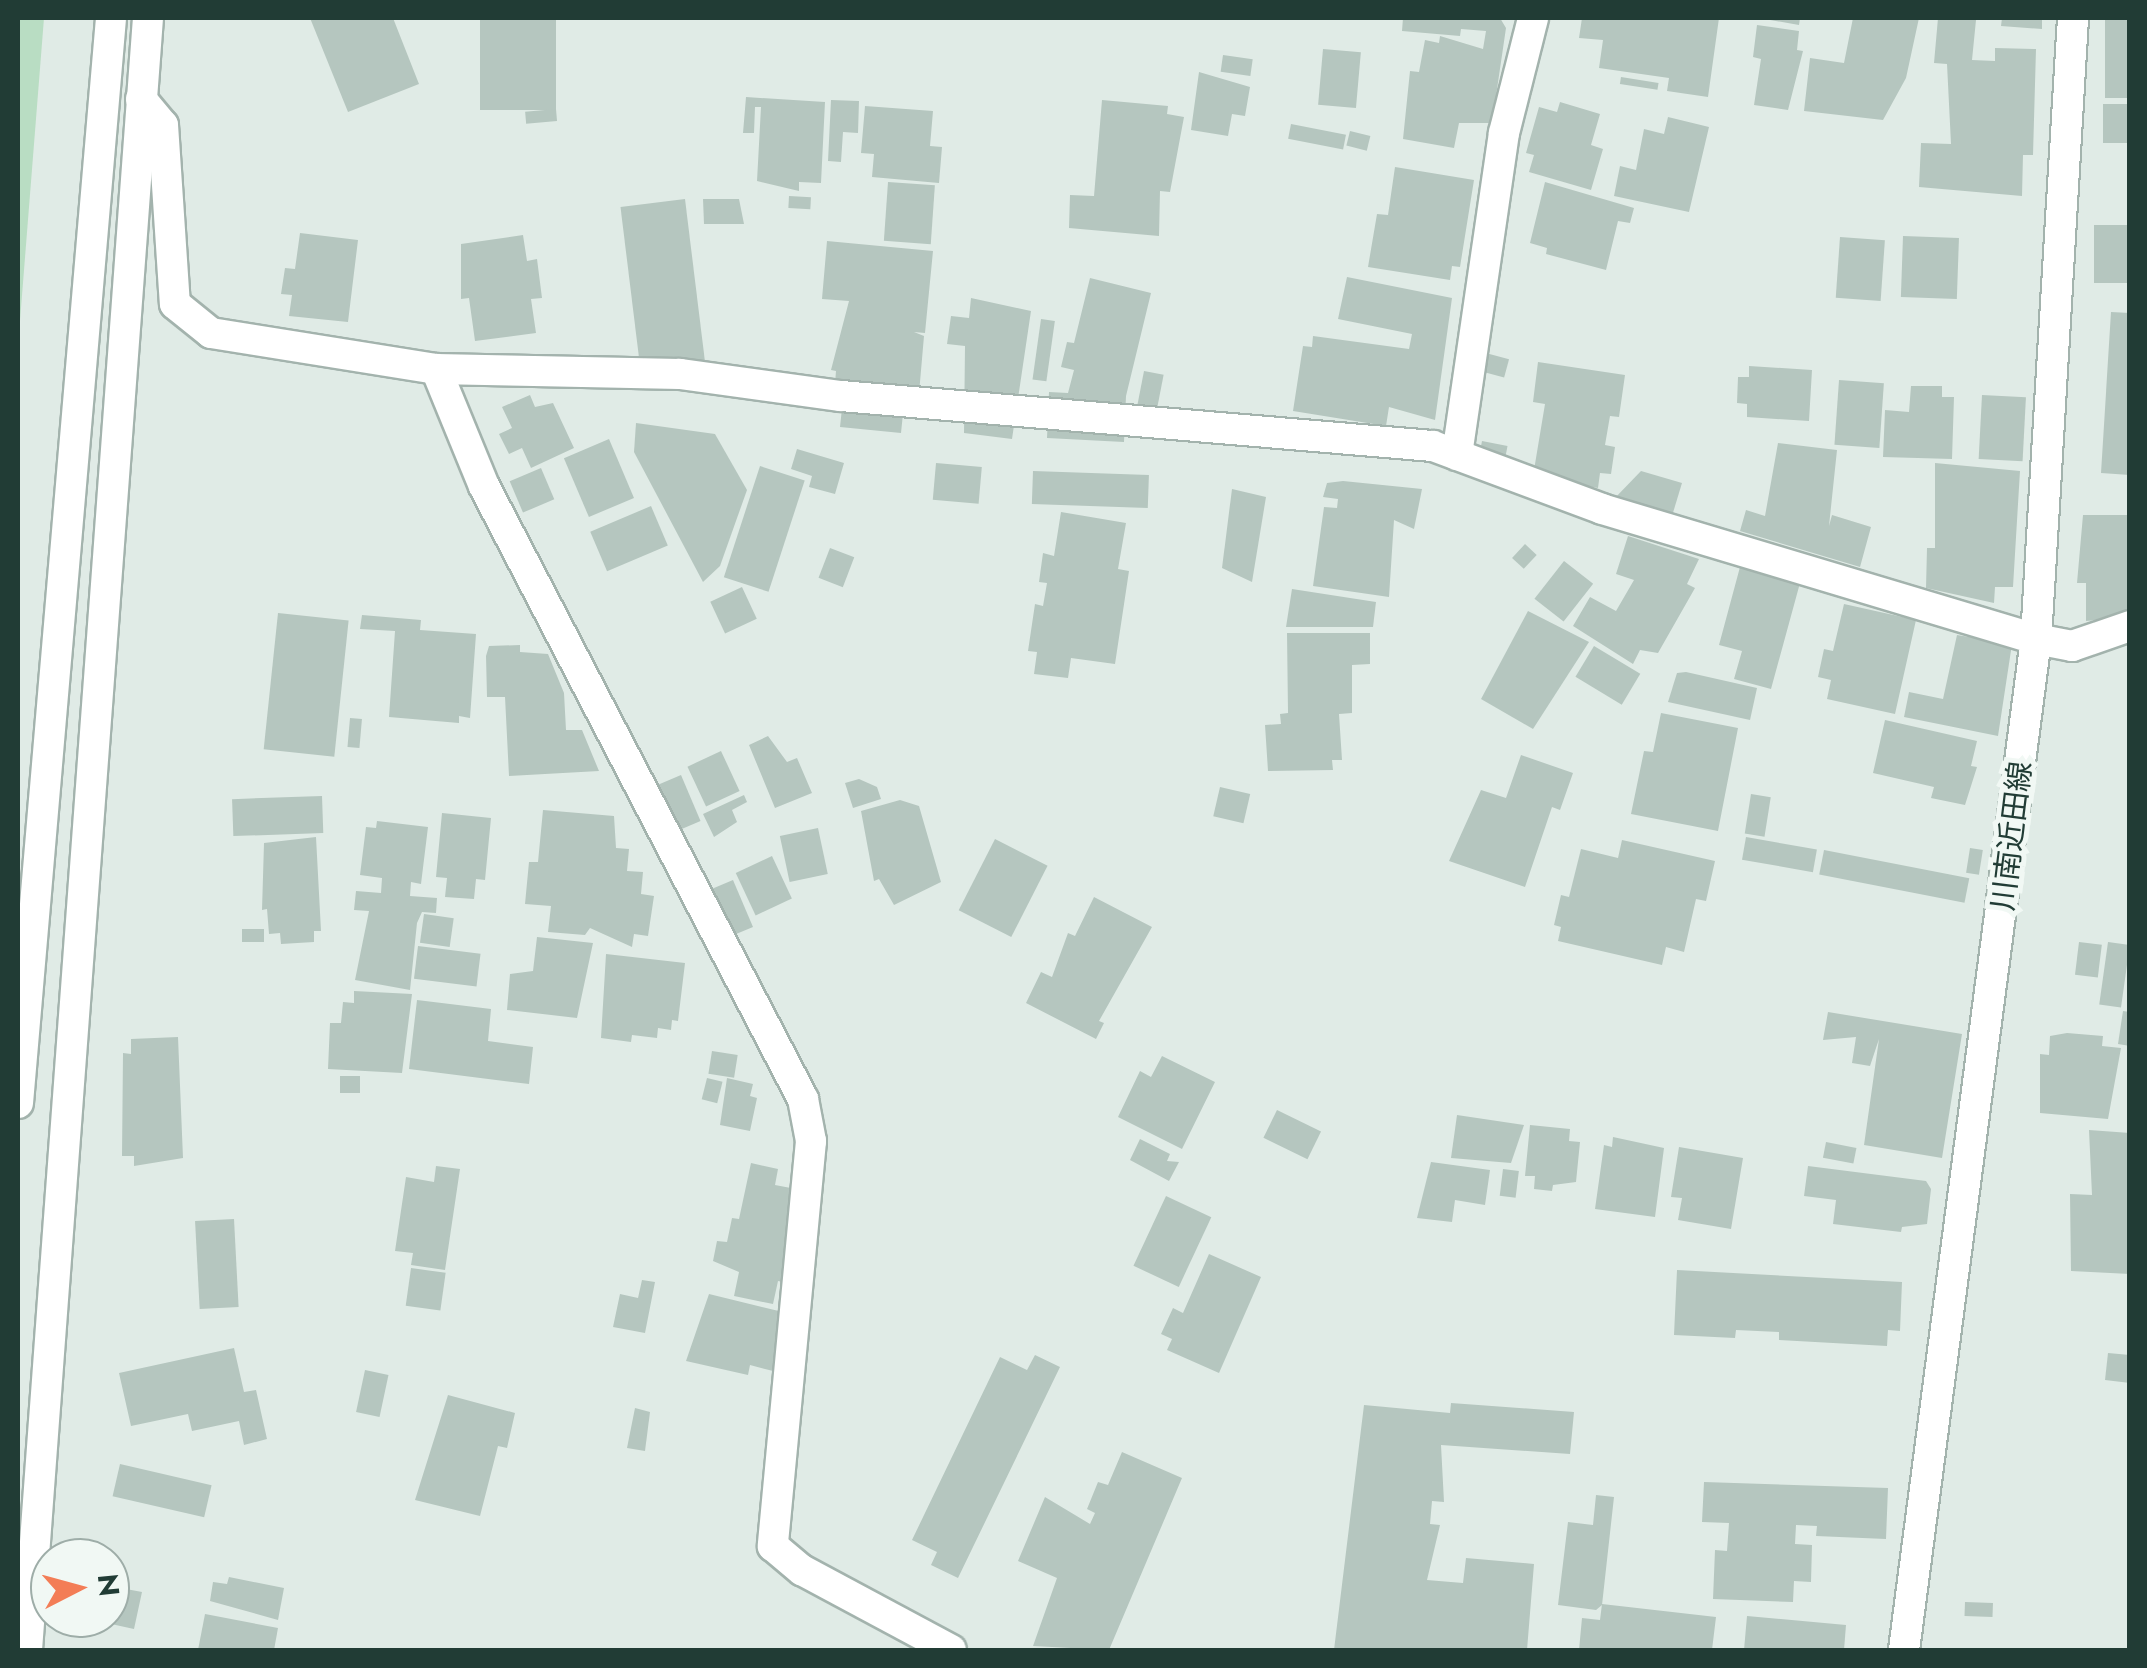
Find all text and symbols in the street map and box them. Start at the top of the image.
street label: 川南近田線 [1985,759,2039,913]
north arrow [30,1538,130,1638]
text: N [87,1572,130,1598]

